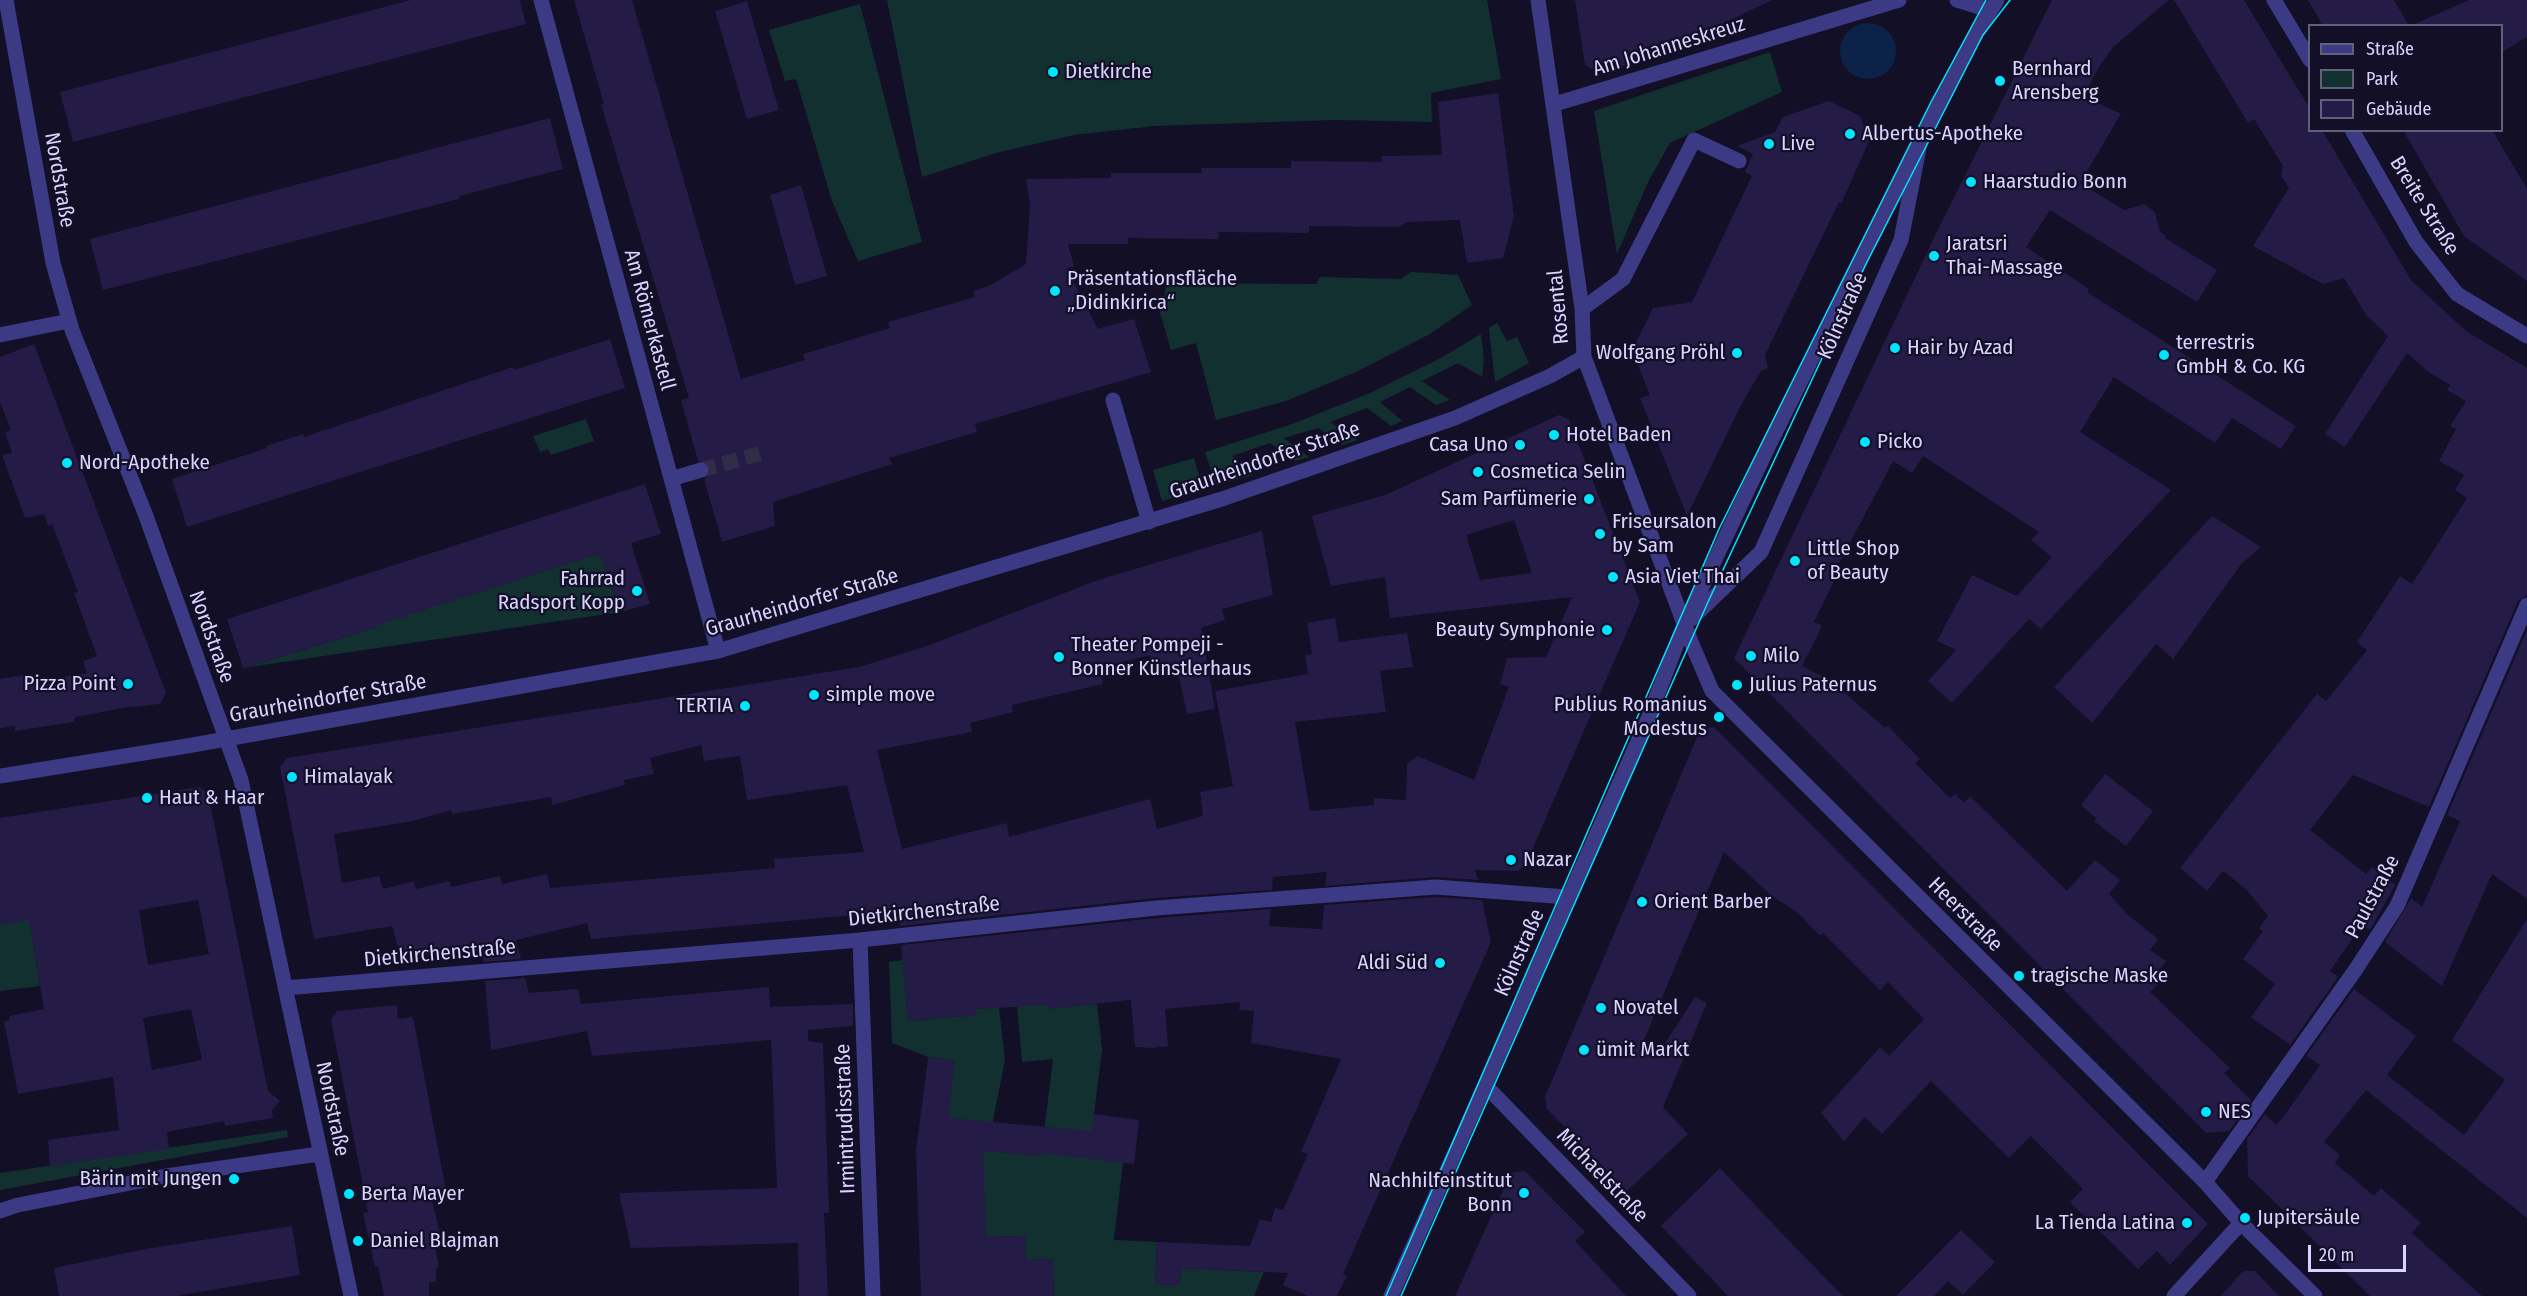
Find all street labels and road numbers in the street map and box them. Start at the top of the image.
street label: Am Johanneskreuz [1590,12,1748,82]
street label: Nordstraße [38,130,80,230]
street label: Breite Straße [2384,152,2464,260]
street label: Am Römerkastell [618,247,680,393]
street label: Kölnstraße [1813,268,1873,364]
street label: Rosental [1543,269,1575,345]
street label: Graurheindorfer Straße [1167,417,1363,505]
street label: Graurheindorfer Straße [703,563,901,643]
street label: Nordstraße [183,587,239,687]
street label: Graurheindorfer Straße [228,669,428,729]
street label: Paulstraße [2340,851,2406,943]
street label: Heerstraße [1923,873,2007,957]
street label: Dietkirchenstraße [847,892,1001,932]
street label: Kölnstraße [1490,905,1550,1001]
street label: Dietkirchenstraße [363,935,517,973]
street label: Irmintrudisstraße [831,1043,861,1195]
street label: Nordstraße [310,1059,354,1159]
street label: Michaelstraße [1551,1124,1653,1228]

